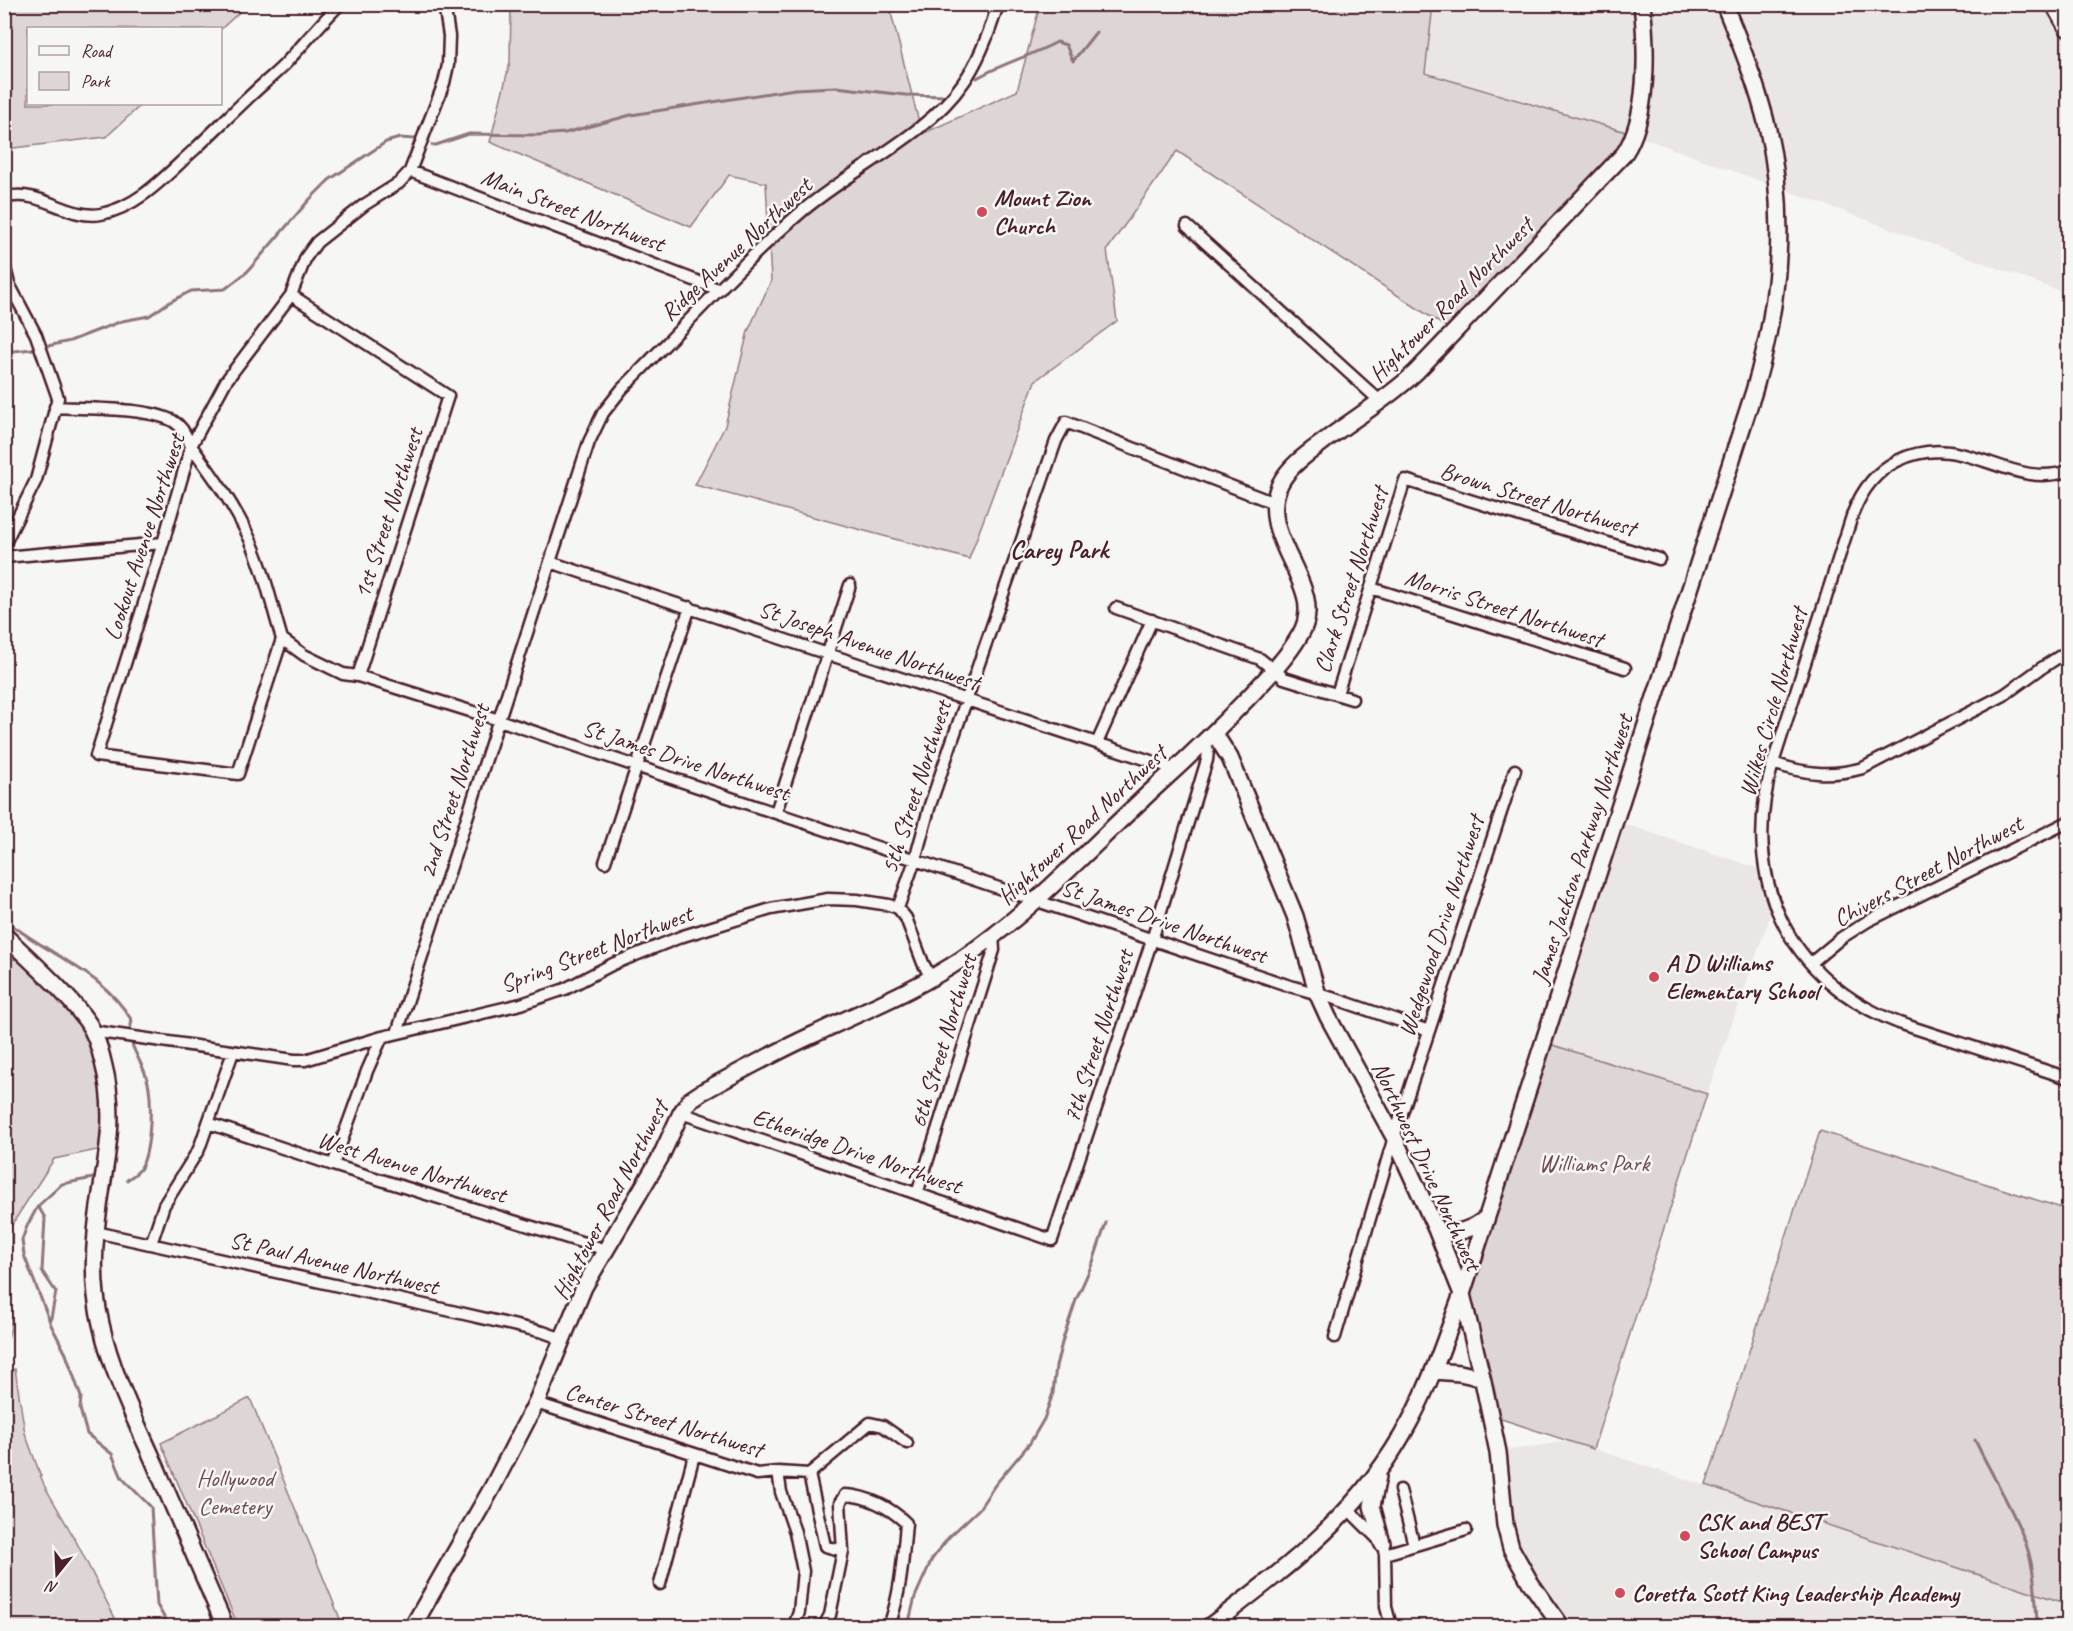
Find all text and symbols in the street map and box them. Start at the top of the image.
legend [27,27,222,105]
text: Road [81,40,114,62]
text: Park [81,70,111,92]
street label: Main Street Northwest [477,161,671,259]
street label: Ridge Avenue Northwest [654,170,820,327]
place label: Mount Zion Church [994,183,1093,241]
marker: Mount Zion Church [975,205,989,219]
street label: Hightower Road Northwest [1362,209,1542,389]
street label: 1st Street Northwest [346,422,430,602]
street label: Lookout Avenue Northwest [97,428,192,644]
street label: Brown Street Northwest [1437,455,1642,544]
street label: Clark Street Northwest [1307,480,1396,677]
district label: Carey Park [1010,533,1110,566]
street label: Morris Street Northwest [1401,562,1610,655]
street label: St Joseph Avenue Northwest [755,593,986,698]
street label: Wilkes Circle Northwest [1732,602,1815,800]
street label: 5th Street Northwest [874,695,959,877]
street label: 2nd Street Northwest [412,698,497,882]
street label: James Jackson Parkway Northwest [1524,709,1640,988]
street label: St James Drive Northwest [579,712,795,808]
street label: Hightower Road Northwest [991,737,1175,911]
street label: Chivers Street Northwest [1828,808,2029,934]
street label: Wedgewood Drive Northwest [1391,809,1492,1040]
street label: St James Drive Northwest [1057,872,1273,971]
street label: Spring Street Northwest [496,898,698,999]
street label: 7th Street Northwest [1056,944,1141,1126]
place label: A D Williams Elementary School [1666,948,1823,1006]
street label: 6th Street Northwest [902,949,984,1131]
marker: A D Williams Elementary School [1647,970,1661,984]
street label: Northwest Drive Northwest [1365,1057,1489,1277]
street label: Hightower Road Northwest [545,1093,676,1304]
street label: Etheridge Drive Northwest [749,1101,967,1201]
street label: West Avenue Northwest [314,1124,512,1210]
park label: Williams Park [1539,1148,1651,1178]
street label: St Paul Avenue Northwest [227,1224,443,1302]
street label: Center Street Northwest [562,1376,769,1465]
park label: Hollywood Cemetery [196,1463,277,1521]
place label: CSK and BEST School Campus [1697,1507,1829,1565]
marker: CSK and BEST School Campus [1678,1529,1692,1543]
north arrow [27,1544,87,1604]
text: N [42,1575,60,1598]
place label: Coretta Scott King Leadership Academy [1632,1578,1961,1608]
marker: Coretta Scott King Leadership Academy [1613,1586,1627,1600]

